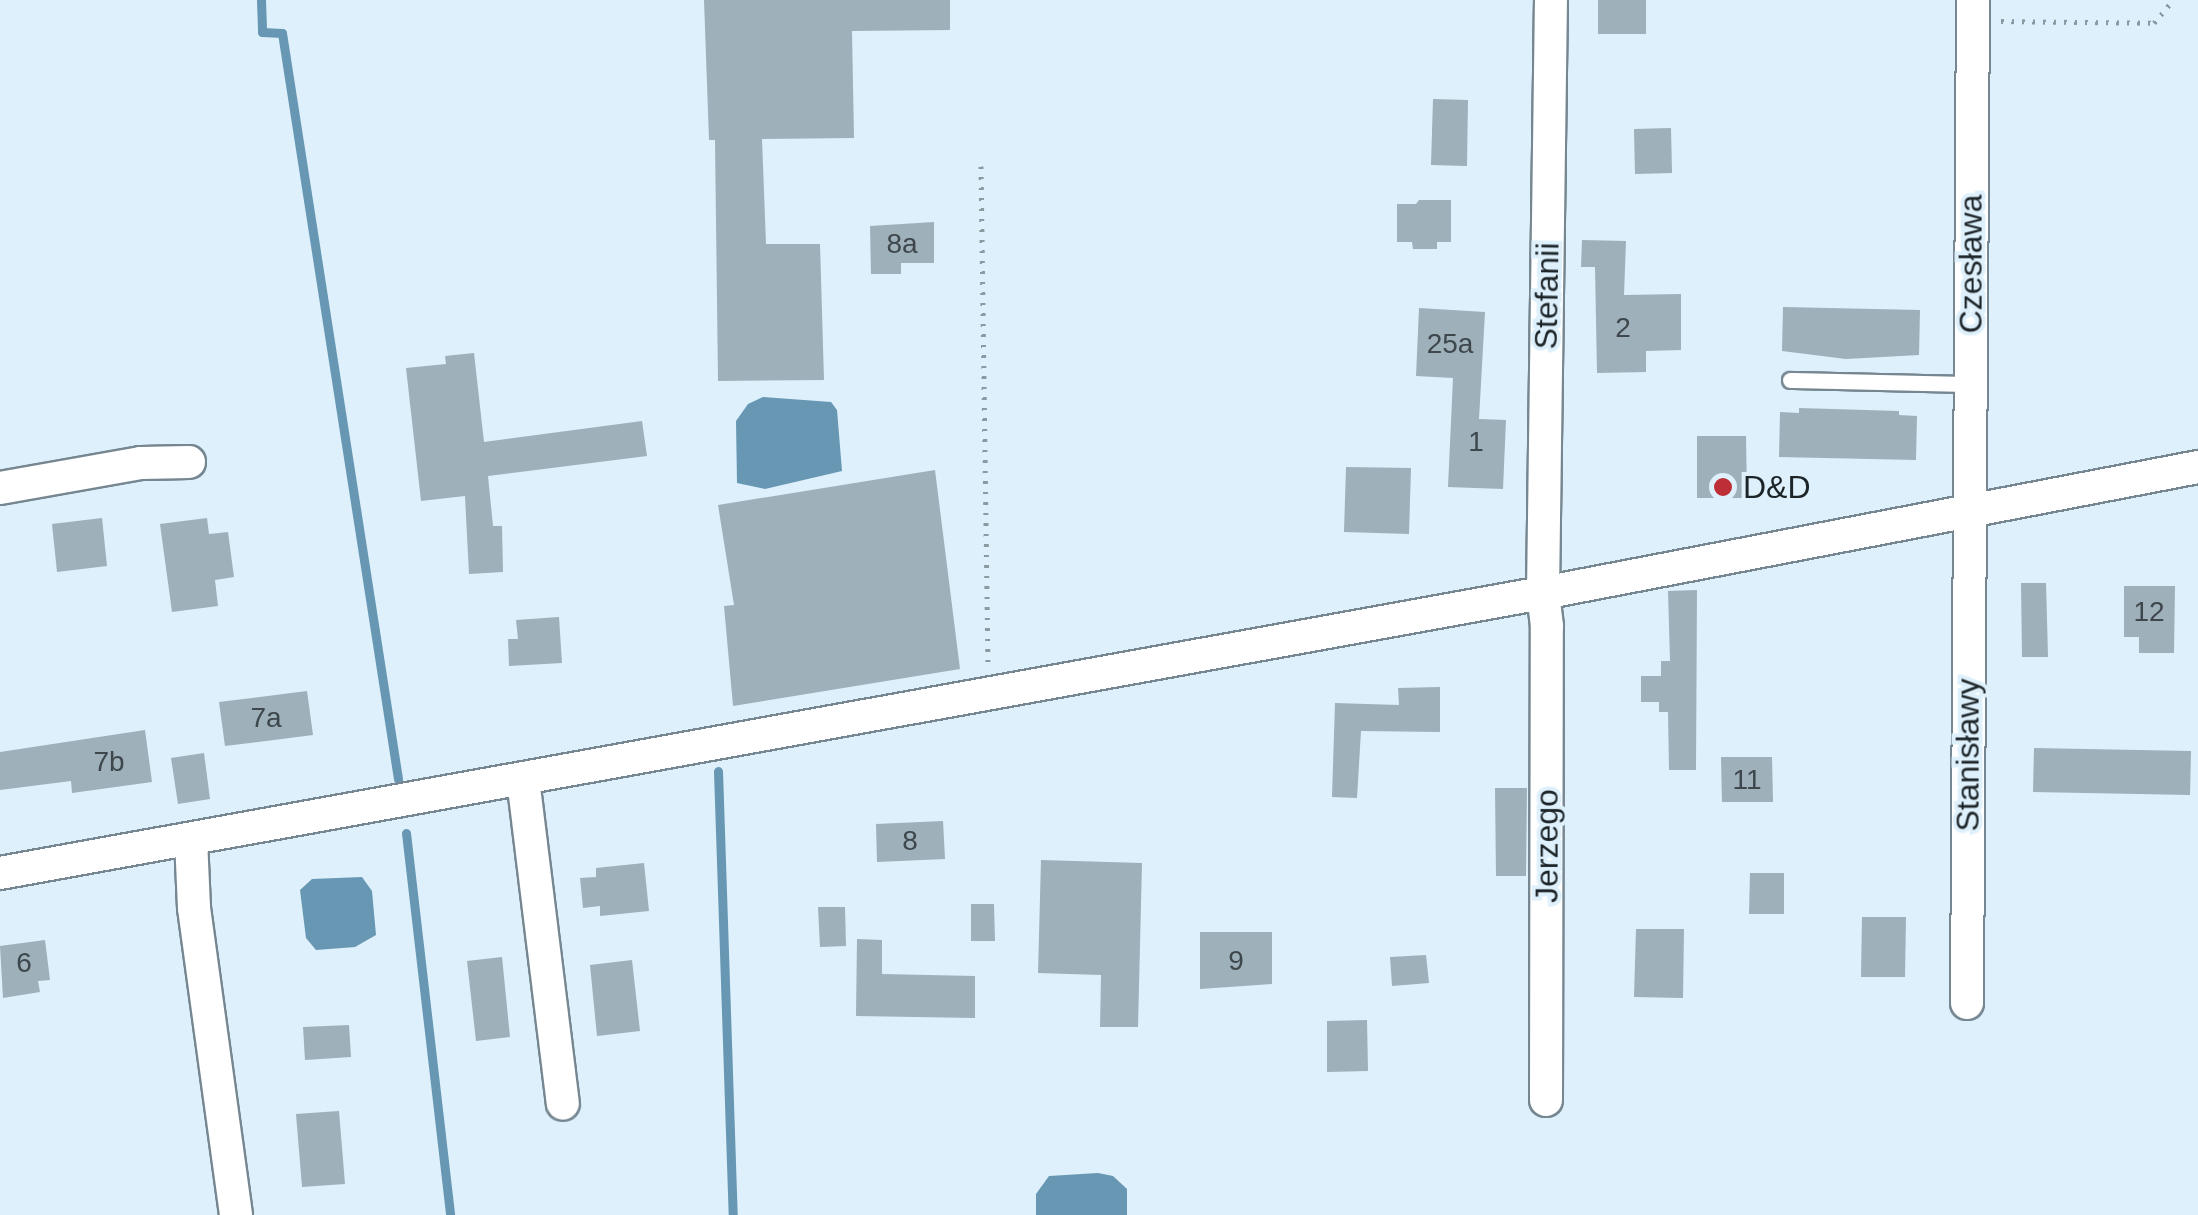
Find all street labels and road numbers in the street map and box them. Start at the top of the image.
street label: Czesława [1952,195,1990,333]
street label: Stefanii [1527,242,1567,350]
street label: Stanisławy [1949,679,1987,831]
street label: Jerzego [1528,789,1566,903]

